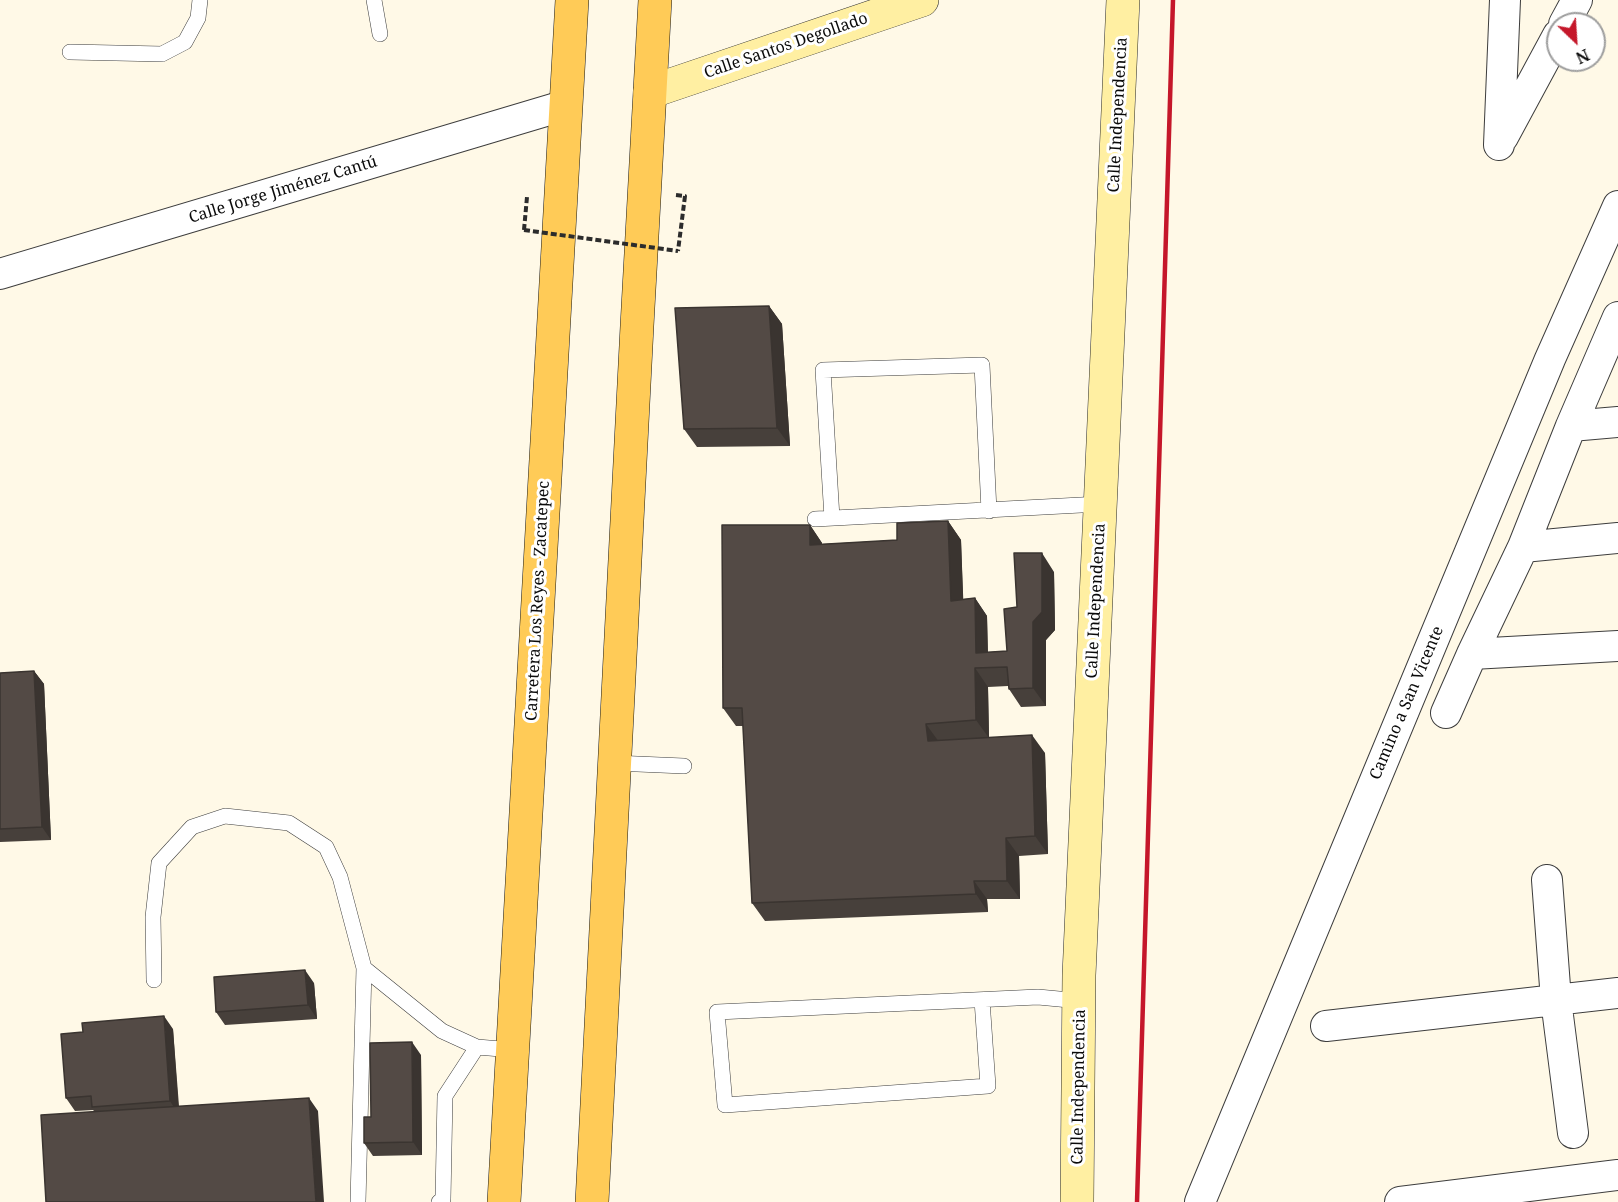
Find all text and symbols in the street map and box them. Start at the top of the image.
street label: Calle Santos Degollado [702,9,870,83]
north arrow [1546,12,1606,72]
street label: Calle Independencia [1104,37,1132,193]
text: N [1572,44,1593,69]
street label: Calle Jorge Jiménez Cantú [186,152,380,228]
street label: Carretera Los Reyes - Zacatepec [522,480,554,722]
street label: Calle Independencia [1082,523,1110,679]
street label: Camino a San Vicente [1366,623,1448,783]
street label: Calle Independencia [1068,1009,1090,1165]

